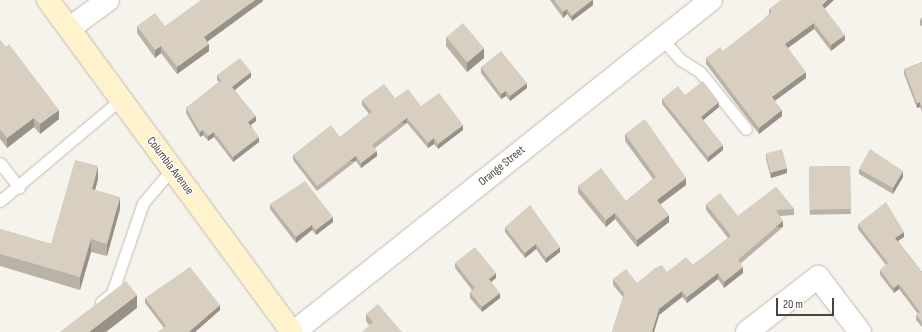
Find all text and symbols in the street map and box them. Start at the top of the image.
street label: Columbia Avenue [144,134,196,198]
street label: Orange Street [476,143,528,189]
scale bar [778,290,836,316]
text: 20 m [783,297,803,312]

